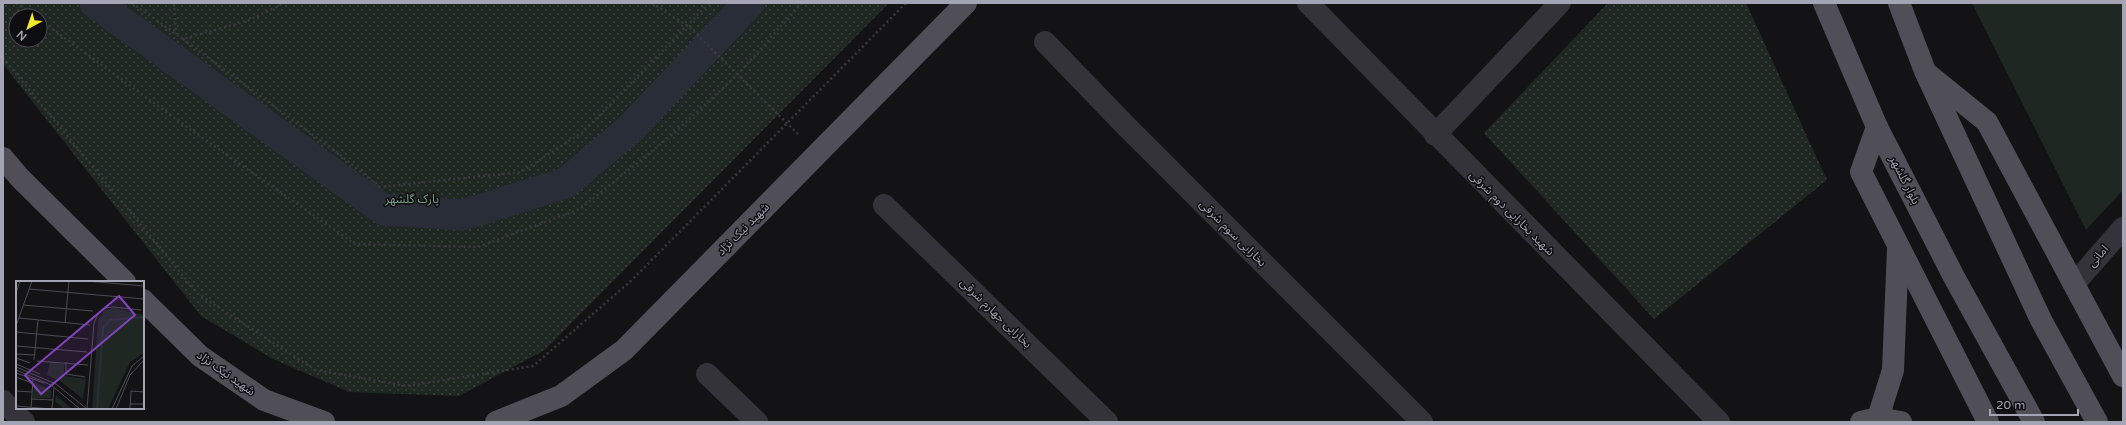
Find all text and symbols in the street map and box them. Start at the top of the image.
north arrow [8,8,48,48]
text: N [14,27,29,43]
street label: بلوار گلشهر [1886,153,1923,207]
street label: شهید بخارایی دوم شرقی [1465,168,1557,260]
park label: پارک گلشهر [384,192,439,207]
street label: بخارایی سوم شرقی [1195,197,1269,271]
street label: شهید نیک نژاد [714,200,772,258]
street label: امانی [2085,242,2112,270]
street label: بخارایی جهارم شرقی [956,275,1035,352]
inset map [16,281,144,409]
street label: شهید نیک نژاد [194,348,258,398]
scale bar [1990,391,2078,417]
text: 20 m [1996,398,2025,412]

